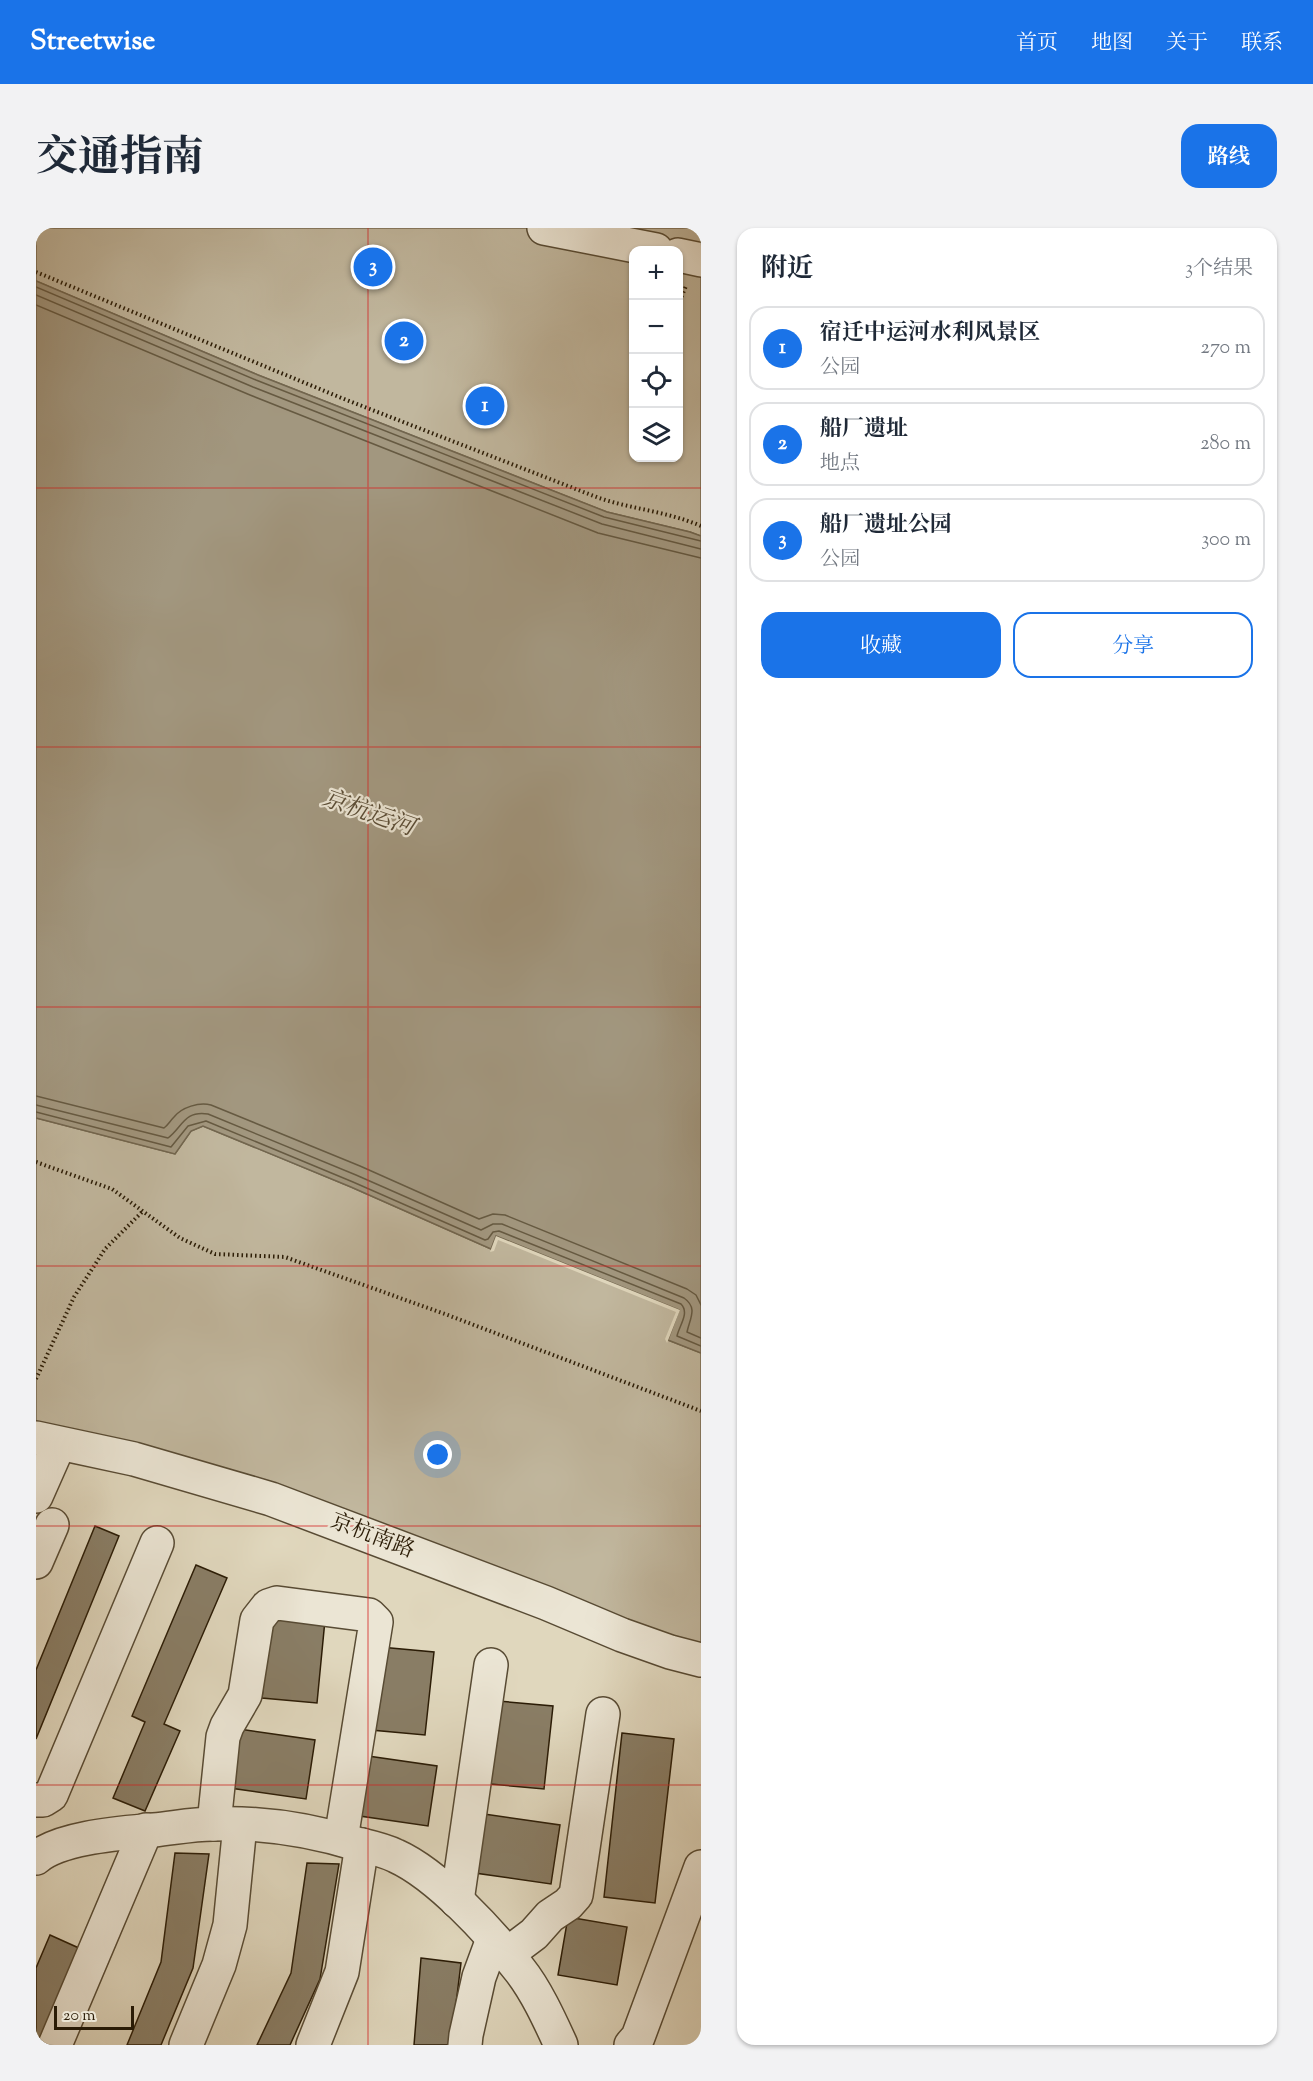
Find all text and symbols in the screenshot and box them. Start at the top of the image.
text: Streetwise [30,22,155,62]
text: 首页 [1016,29,1058,59]
text: 地图 [1091,29,1133,59]
text: 关于 [1166,29,1208,59]
text: 联系 [1241,29,1283,59]
button: 路线 [1181,124,1277,188]
text: 交通指南 [36,130,204,190]
pin: 3 [354,244,392,290]
map controls [629,246,683,462]
button: + [629,246,683,300]
text: 附近 [761,251,813,288]
text: 3个结果 [1185,255,1253,284]
button: − [629,300,683,354]
pin: 2 [384,318,424,364]
text: 宿迁中运河水利风景区 [820,318,1040,350]
text: 1 [779,334,786,363]
text: 270 m [1201,334,1251,363]
button: locate [629,354,683,408]
text: 公园 [820,354,860,383]
pin: 1 [466,384,504,429]
button: layers [629,408,683,462]
text: 船厂遗址 [820,414,908,446]
text: 2 [778,430,787,459]
text: 280 m [1200,430,1251,459]
text: 地点 [820,450,860,479]
text: 船厂遗址公园 [820,510,952,542]
text: 3 [778,526,787,555]
text: 300 m [1201,526,1251,555]
text: 公园 [820,546,860,575]
button: 收藏 [761,612,1001,678]
button: 分享 [1013,612,1253,678]
water label: 京杭运河 [317,782,423,847]
your location [423,1440,452,1469]
street label: 京杭南路 [325,1506,419,1568]
scale bar [54,2003,134,2030]
text: 20 m [63,2005,96,2028]

